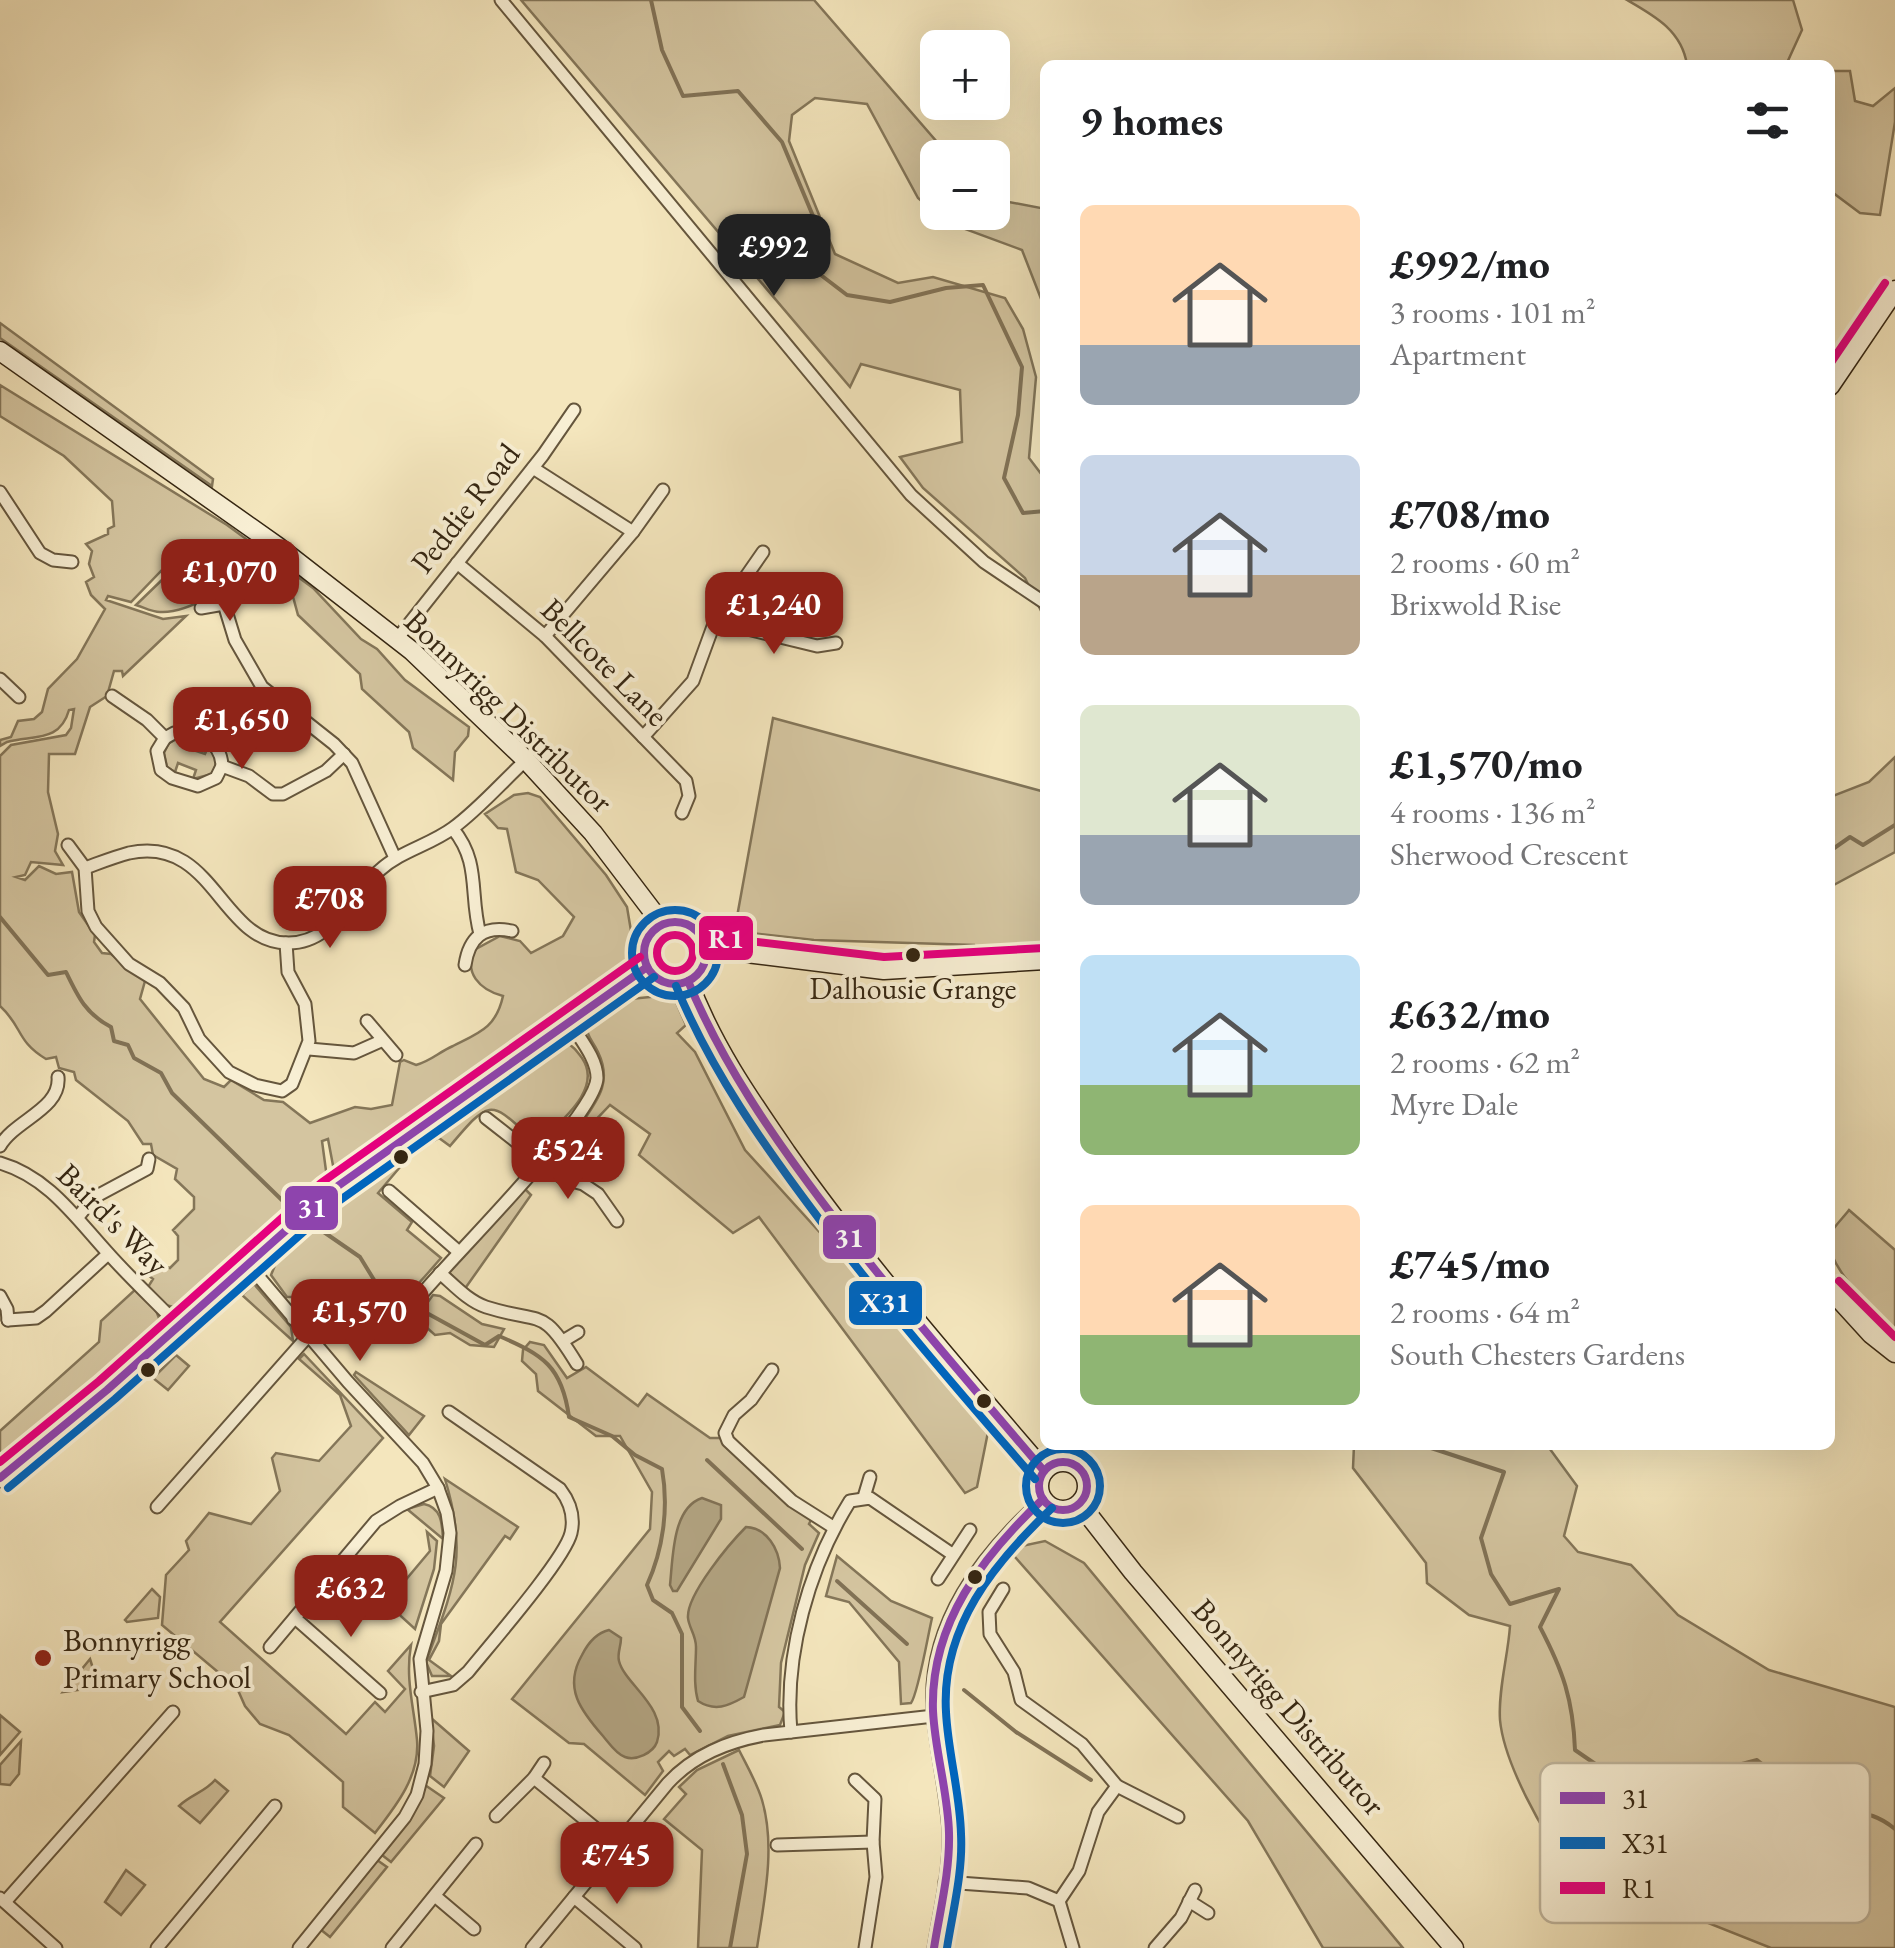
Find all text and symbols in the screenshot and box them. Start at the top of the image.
map controls [920,30,1010,230]
button: + [920,30,1010,120]
text: 9 homes [1080,93,1223,148]
icon: filters [1740,93,1795,148]
button: − [920,140,1010,230]
pin: £992 [715,214,833,299]
text: £992 [740,225,808,267]
text: £992/mo [1390,236,1550,291]
icon: home [1160,245,1280,365]
text: 3 rooms · 101 m² [1390,291,1596,333]
text: Apartment [1390,333,1526,375]
street label: Peddie Road [401,434,530,582]
text: £708/mo [1390,486,1550,541]
icon: home [1160,495,1280,615]
pin: £1,070 [149,539,311,624]
text: 2 rooms · 60 m² [1390,541,1580,583]
text: £1,070 [183,550,277,592]
pin: £1,240 [693,572,855,657]
text: £1,240 [727,583,821,625]
text: Brixwold Rise [1390,583,1561,625]
street label: Bellcote Lane [532,589,678,735]
street label: Bonnyrigg Distributor [396,600,623,822]
pin: £1,650 [161,687,323,772]
text: £1,650 [195,698,289,740]
text: £1,570/mo [1390,736,1583,791]
icon: home [1160,745,1280,865]
text: 4 rooms · 136 m² [1390,791,1596,833]
text: Sherwood Crescent [1390,833,1628,875]
pin: £708 [271,866,389,951]
text: £708 [296,877,364,919]
line badge: R1 [697,914,755,962]
text: R1 [708,920,744,956]
marker: Dalhousie Grange [903,945,923,965]
place label: Dalhousie Grange [809,969,1017,1008]
text: £632/mo [1390,986,1550,1041]
icon: home [1160,995,1280,1115]
text: 2 rooms · 62 m² [1390,1041,1580,1083]
text: Myre Dale [1390,1083,1518,1125]
pin: £524 [509,1117,627,1202]
text: £524 [534,1128,602,1170]
unlabelled marker [391,1147,411,1167]
street label: Baird's Way [48,1154,179,1285]
line badge: 31 [283,1184,340,1232]
text: 31 [297,1189,327,1225]
line badge: 31 [821,1213,878,1261]
text: 31 [834,1219,864,1255]
text: £745/mo [1390,1236,1550,1291]
icon: home [1160,1245,1280,1365]
pin: £1,570 [279,1279,441,1364]
line badge: X31 [847,1279,924,1327]
text: X31 [859,1284,910,1320]
text: £1,570 [313,1290,407,1332]
text: 2 rooms · 64 m² [1390,1291,1580,1333]
text: South Chesters Gardens [1390,1333,1685,1375]
unlabelled marker [138,1360,158,1380]
unlabelled marker [974,1391,994,1411]
pin: £632 [292,1555,410,1640]
text: £632 [317,1566,385,1608]
unlabelled marker [965,1567,985,1587]
street label: Bonnyrigg Distributor [1183,1590,1395,1825]
place label: Bonnyrigg Primary School [63,1619,252,1698]
marker: Bonnyrigg Primary School [32,1647,54,1669]
legend [1540,1763,1870,1923]
text: 31 [1622,1780,1649,1816]
pin: £745 [558,1822,676,1907]
text: X31 [1621,1825,1669,1861]
text: £745 [583,1833,651,1875]
text: R1 [1622,1870,1655,1906]

